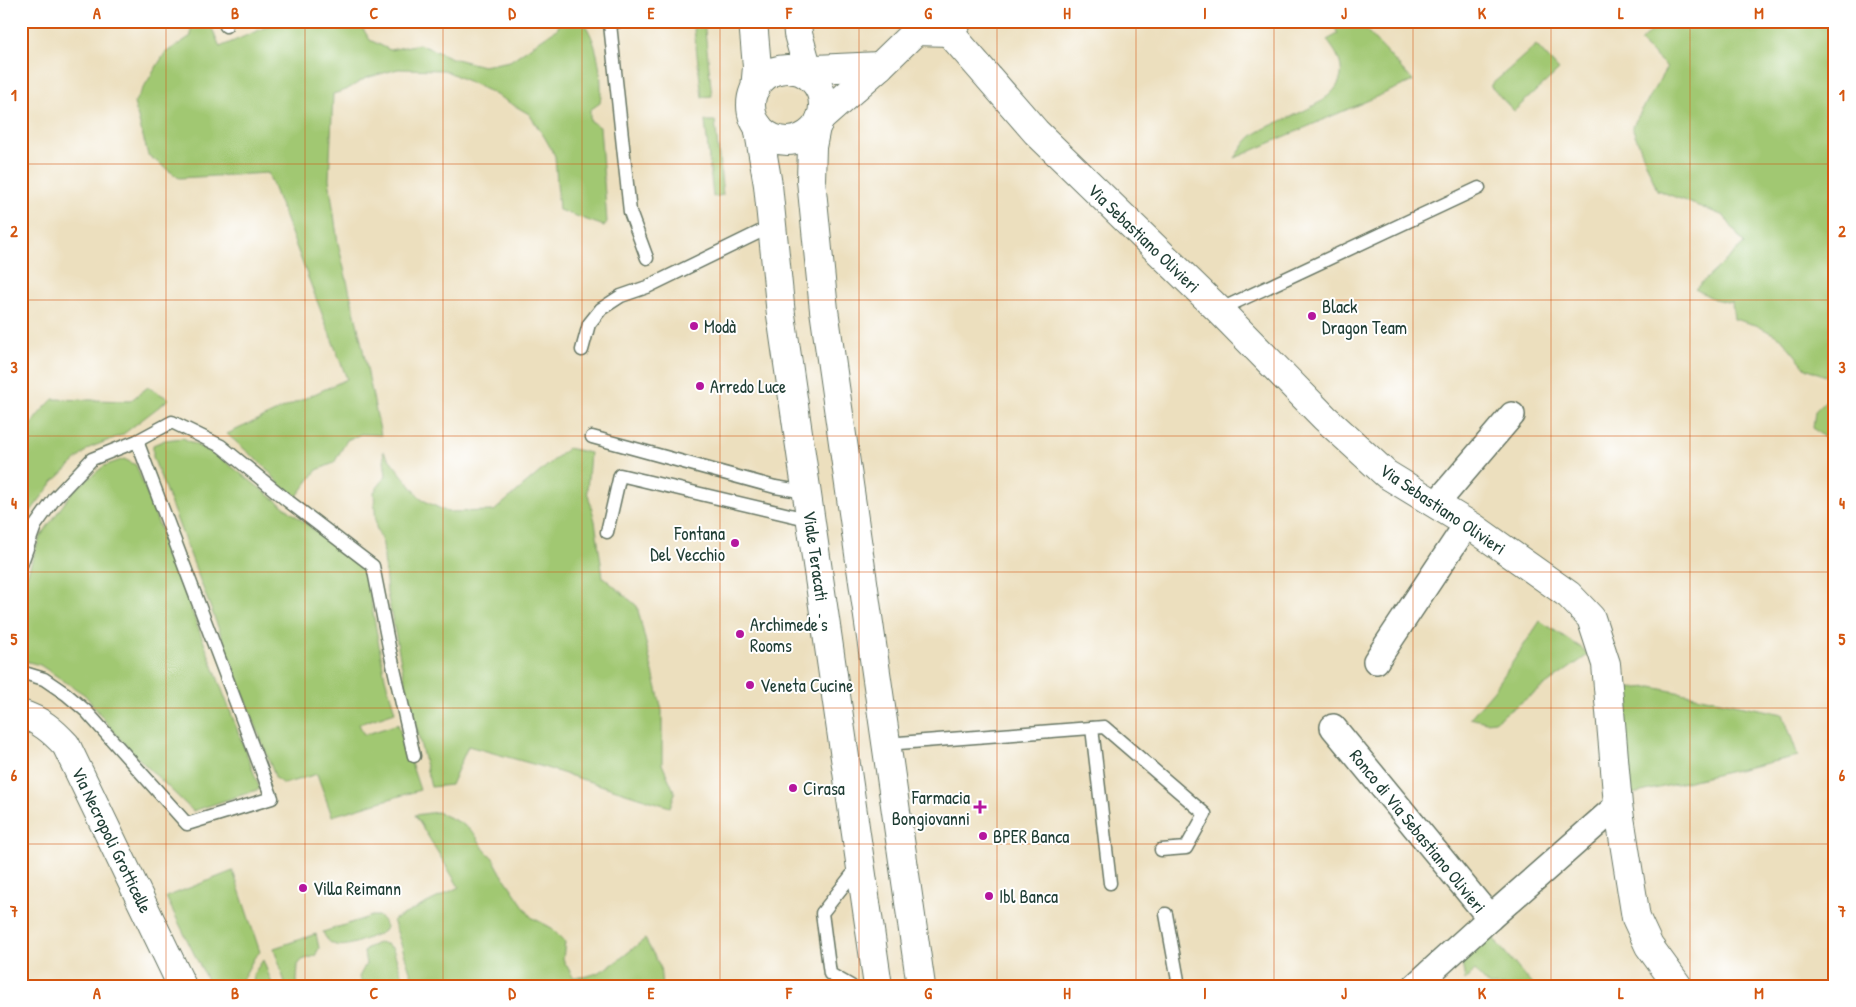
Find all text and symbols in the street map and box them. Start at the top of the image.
text: A [93,2,101,24]
text: B [231,2,239,24]
text: C [370,2,379,24]
text: D [508,2,516,24]
text: E [647,2,655,24]
text: F [785,2,793,24]
text: G [924,2,932,24]
text: H [1063,2,1071,24]
text: I [1203,2,1207,24]
text: J [1341,2,1347,24]
text: K [1478,2,1487,24]
text: L [1618,2,1624,24]
text: M [1754,2,1764,24]
text: 1 [11,84,17,106]
text: 1 [1839,84,1845,106]
street label: Via Sebastiano Olivieri [1082,178,1206,298]
text: 2 [10,220,18,242]
text: 2 [1838,220,1846,242]
place label: Black Dragon Team [1322,294,1407,340]
marker: Black Dragon Team [1306,310,1318,322]
place label: Modà [704,314,736,339]
marker: Modà [688,320,700,332]
text: 3 [10,356,18,378]
text: 3 [1838,356,1846,378]
place label: Arredo Luce [710,374,786,399]
marker: Arredo Luce [694,380,706,392]
street label: Via Sebastiano Olivieri [1375,457,1511,561]
text: 4 [11,492,17,514]
text: 4 [1839,492,1845,514]
street label: Viale Teracati [797,509,835,603]
place label: Fontana Del Vecchio [650,521,725,567]
marker: Fontana Del Vecchio [729,537,741,549]
place label: Archimede's Rooms [750,612,828,658]
text: 5 [11,628,18,650]
marker: Archimede's Rooms [734,628,746,640]
text: 5 [1839,628,1846,650]
place label: Veneta Cucine [760,673,853,698]
marker: Veneta Cucine [744,679,756,691]
street label: Ronco di Via Sebastiano Olivieri [1344,744,1492,918]
street label: Via Necropoli Grotticelle [66,763,158,917]
text: 6 [11,764,18,786]
text: 6 [1839,764,1846,786]
place label: Cirasa [803,776,845,801]
marker: Cirasa [787,782,799,794]
place label: Farmacia Bongiovanni [892,785,970,831]
marker: Farmacia Bongiovanni [974,801,986,813]
place label: BPER Banca [993,824,1069,849]
marker: BPER Banca [977,830,989,842]
place label: Villa Reimann [313,876,401,901]
marker: Villa Reimann [297,882,309,894]
place label: Ibl Banca [999,884,1058,909]
marker: Ibl Banca [983,890,995,902]
text: 7 [9,900,18,922]
text: 7 [1837,900,1846,922]
text: A [93,982,101,1004]
text: B [231,982,239,1004]
text: C [370,982,379,1004]
text: D [508,982,516,1004]
text: E [647,982,655,1004]
text: F [785,982,793,1004]
text: G [924,982,932,1004]
text: H [1063,982,1071,1004]
text: I [1203,982,1207,1004]
text: J [1341,982,1347,1004]
text: K [1478,982,1487,1004]
text: L [1618,982,1624,1004]
text: M [1754,982,1764,1004]

